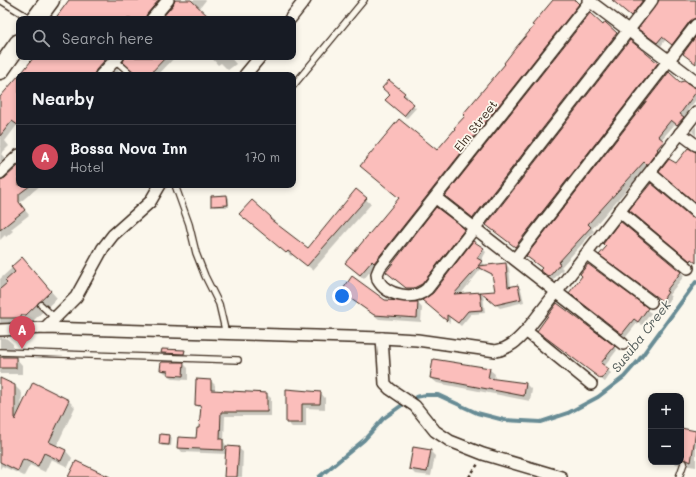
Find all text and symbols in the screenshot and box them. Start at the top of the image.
search box [16,16,296,60]
icon: search [30,27,52,49]
text: Search here [62,28,153,48]
text: Nearby [32,87,94,109]
street label: Elm Street [450,96,500,155]
text: Bossa Nova Inn [70,138,187,158]
text: A [40,148,50,165]
text: 170 m [244,148,280,165]
text: Hotel [70,158,104,175]
your location [332,286,352,306]
water label: Susuba Creek [607,295,675,375]
pin: A [9,316,35,349]
map controls [648,393,684,465]
button: + [648,393,684,429]
button: − [648,429,684,465]

